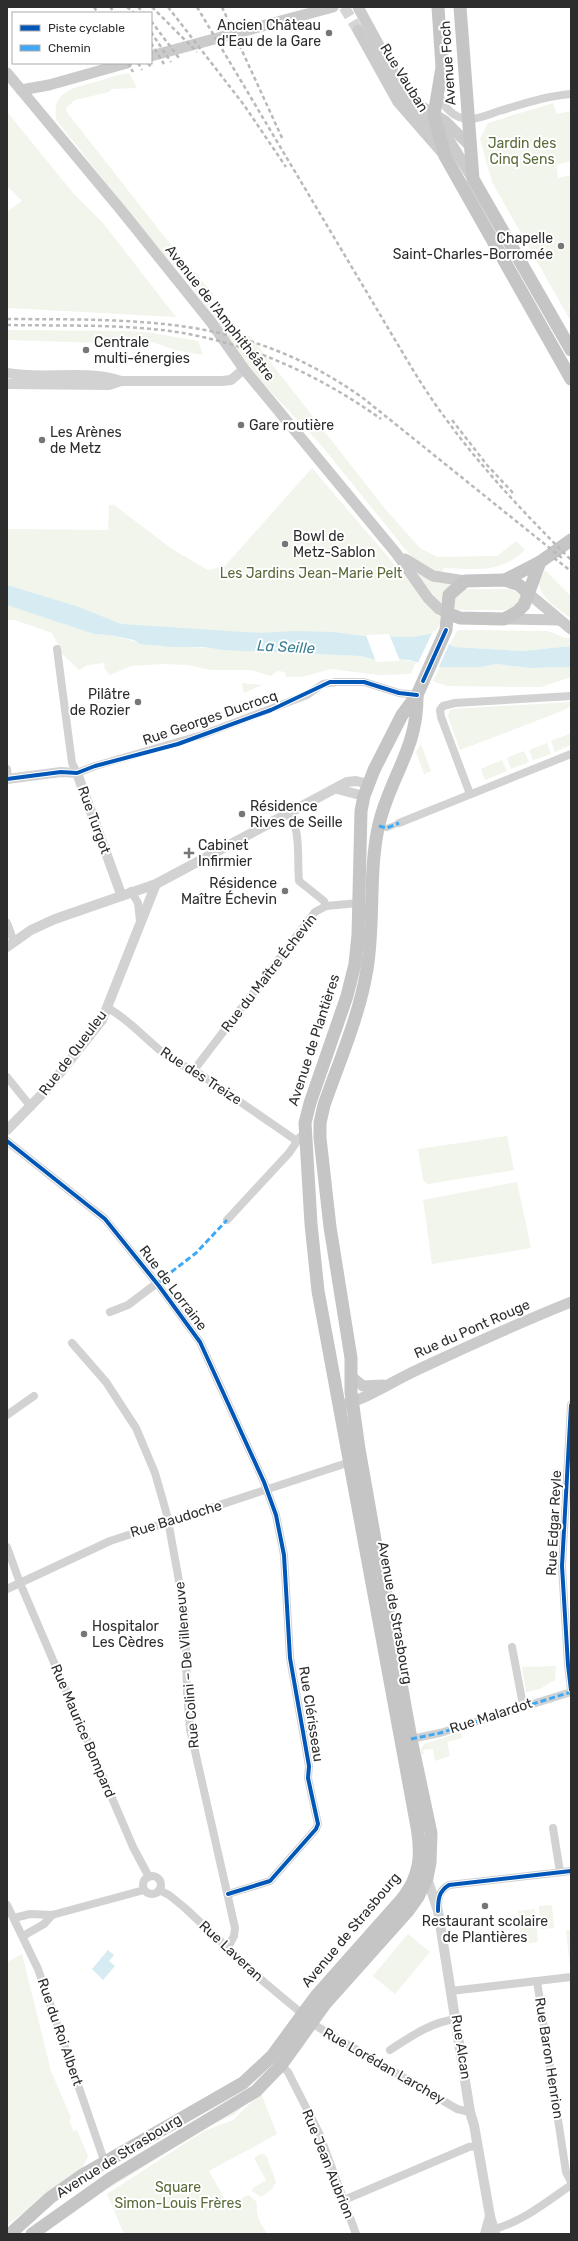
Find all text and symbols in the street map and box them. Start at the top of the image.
legend [12,12,152,64]
place label: Ancien Château d'Eau de la Gare [217,17,321,50]
street label: Avenue Foch [437,20,459,106]
text: Piste cyclable [48,21,125,35]
marker: Ancien Château d'Eau de la Gare [324,28,334,38]
text: Chemin [48,41,91,55]
street label: Rue Vauban [376,41,432,115]
park label: Jardin des Cinq Sens [488,135,556,168]
place label: Chapelle Saint-Charles-Borromée [393,230,553,263]
marker: Chapelle Saint-Charles-Borromée [556,241,566,251]
street label: Avenue de l'Amphithéâtre [162,242,278,384]
place label: Centrale multi-énergies [94,334,190,367]
marker: Centrale multi-énergies [81,345,91,355]
place label: Gare routière [249,417,334,434]
marker: Gare routière [236,420,246,430]
place label: Les Arènes de Metz [50,424,122,457]
marker: Les Arènes de Metz [37,435,47,445]
place label: Bowl de Metz-Sablon [293,528,375,561]
marker: Bowl de Metz-Sablon [280,539,290,549]
park label: Les Jardins Jean-Marie Pelt [220,565,403,582]
water label: La Seille [257,636,316,658]
place label: Pilâtre de Rozier [70,686,131,719]
street label: Rue Georges Ducrocq [140,687,280,749]
marker: Pilâtre de Rozier [133,697,143,707]
street label: Rue Turgot [74,784,114,857]
place label: Résidence Rives de Seille [250,798,343,831]
marker: Résidence Rives de Seille [237,809,247,819]
place label: Cabinet Infirmier [198,837,253,870]
marker: Cabinet Infirmier [183,847,195,859]
place label: Résidence Maître Échevin [181,875,277,908]
marker: Résidence Maître Échevin [280,886,290,896]
street label: Rue du Maître Échevin [217,910,320,1035]
street label: Avenue de Plantières [285,972,343,1108]
street label: Rue de Queuleu [35,1007,111,1099]
street label: Rue des Treize [157,1043,245,1109]
street label: Rue de Lorraine [135,1242,211,1334]
street label: Rue du Pont Rouge [411,1296,533,1362]
street label: Rue Edgar Reyle [543,1470,565,1576]
street label: Rue Baudoche [128,1497,224,1541]
street label: Avenue de Strasbourg [374,1540,416,1686]
street label: Rue Colini – De Villeneuve [171,1581,203,1749]
place label: Hospitalor Les Cèdres [92,1618,164,1651]
marker: Hospitalor Les Cèdres [79,1629,89,1639]
street label: Rue Maurice Bompard [47,1662,119,1800]
street label: Rue Clérisseau [295,1665,327,1763]
street label: Rue Malardot [448,1695,535,1737]
street label: Avenue de Strasbourg [298,1869,404,1991]
marker: Restaurant scolaire de Plantières [480,1901,490,1911]
place label: Restaurant scolaire de Plantières [422,1913,548,1946]
street label: Rue Laveran [196,1917,266,1985]
street label: Rue du Roi Albert [34,1976,86,2088]
street label: Rue Baron Henrion [531,1996,567,2120]
street label: Rue Alcan [448,2013,474,2081]
street label: Rue Lorédan Larchey [320,2024,448,2108]
street label: Rue Jean Aubrion [298,2107,358,2221]
street label: Avenue de Strasbourg [53,2110,185,2202]
park label: Square Simon-Louis Frères [114,2179,242,2212]

